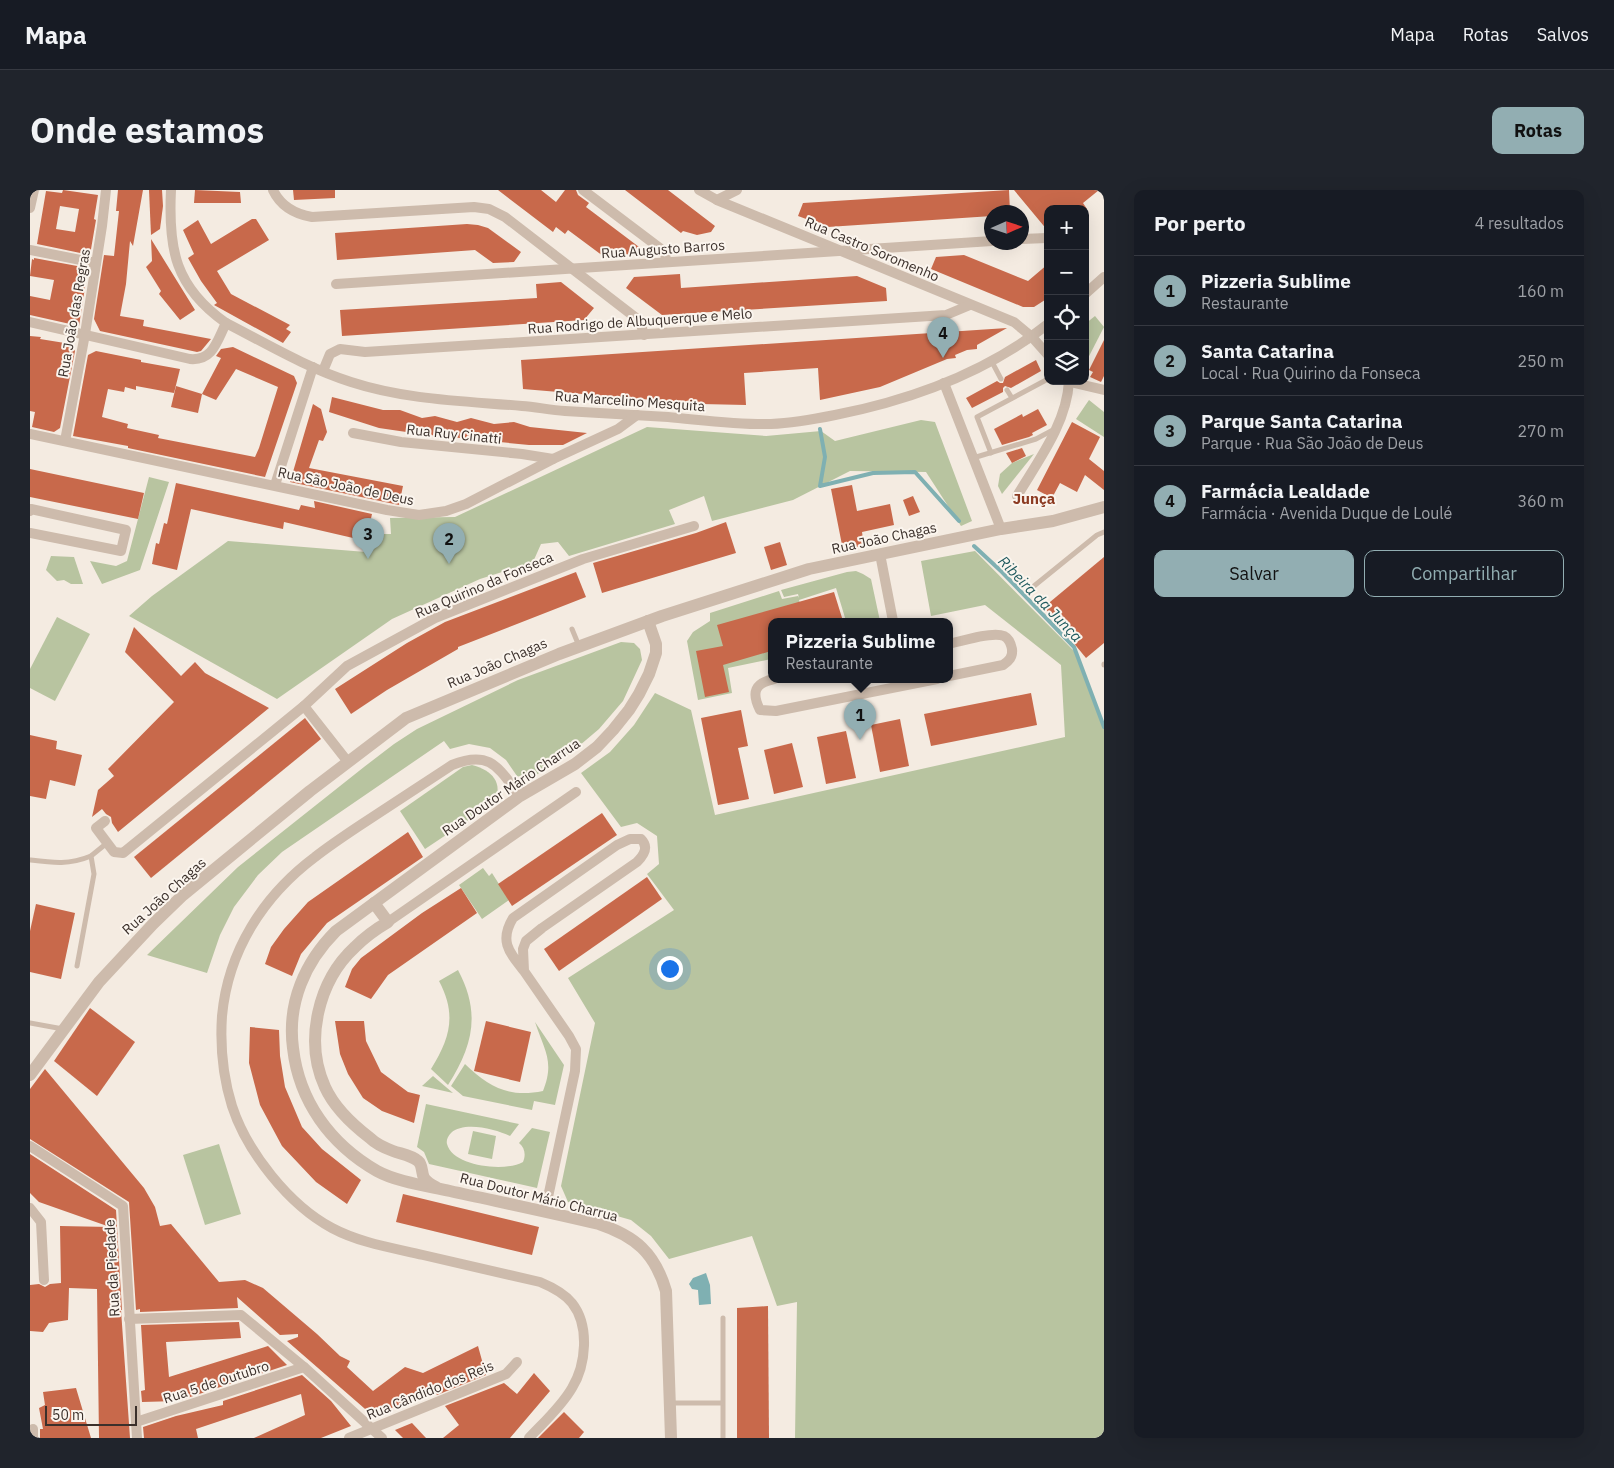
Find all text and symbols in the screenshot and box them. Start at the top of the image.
text: Mapa [25,19,87,51]
text: Mapa [1390,23,1435,46]
text: Rotas [1463,23,1509,46]
text: Salvos [1537,23,1589,46]
text: Onde estamos [30,107,264,153]
button: Rotas [1492,107,1584,154]
north arrow [984,205,1029,250]
map controls [1044,205,1089,385]
button: + [1044,205,1089,250]
text: Por perto [1154,209,1246,237]
street label: Rua Castro Soromenho [802,213,942,286]
text: 4 resultados [1475,213,1564,233]
street label: Rua Augusto Barros [600,236,726,262]
street label: Rua João das Regras [54,247,94,379]
button: − [1044,250,1089,295]
text: Pizzeria Sublime [1201,269,1351,293]
text: 1 [1165,281,1175,301]
text: 160 m [1517,281,1564,301]
text: Restaurante [1201,293,1289,313]
button: locate [1044,295,1089,340]
street label: Rua Rodrigo de Albuquerque e Melo [527,304,753,338]
pin: 4 [927,317,959,358]
text: Santa Catarina [1201,339,1334,363]
button: layers [1044,340,1089,385]
text: 2 [1165,351,1175,371]
text: 250 m [1517,351,1564,371]
text: Local · Rua Quirino da Fonseca [1201,363,1421,383]
street label: Rua Marcelino Mesquita [554,387,706,415]
text: Parque Santa Catarina [1201,409,1403,433]
street label: Rua Ruy Cinatti [405,420,503,448]
text: 3 [1165,421,1175,441]
text: 270 m [1517,421,1564,441]
text: Parque · Rua São João de Deus [1201,433,1424,453]
street label: Rua São João de Deus [276,463,416,509]
text: Farmácia Lealdade [1201,479,1370,503]
district label: Junça [1013,489,1056,508]
text: 4 [1165,491,1175,511]
text: 360 m [1517,491,1564,511]
text: Farmácia · Avenida Duque de Loulé [1201,503,1452,523]
pin: 3 [352,518,384,559]
street label: Rua João Chagas [830,518,938,558]
pin: 2 [433,523,465,564]
street label: Rua Quirino da Fonseca [412,548,556,622]
button: Salvar [1154,550,1354,597]
button: Compartilhar [1364,550,1564,597]
water label: Ribeira da Junça [994,552,1086,646]
popup [768,618,953,683]
text: Pizzeria Sublime [785,629,936,653]
street label: Rua João Chagas [444,634,550,692]
text: Restaurante [785,653,873,673]
pin: 1 [844,699,876,740]
street label: Rua Doutor Mário Charrua [439,734,584,840]
street label: Rua João Chagas [118,853,210,939]
your location [657,956,683,982]
street label: Rua Doutor Mário Charrua [458,1169,621,1226]
street label: Rua da Piedade [100,1218,124,1317]
street label: Rua 5 de Outubro [161,1356,271,1408]
street label: Rua Cândido dos Reis [364,1356,496,1424]
scale bar [45,1403,138,1426]
text: 50 m [52,1406,84,1424]

